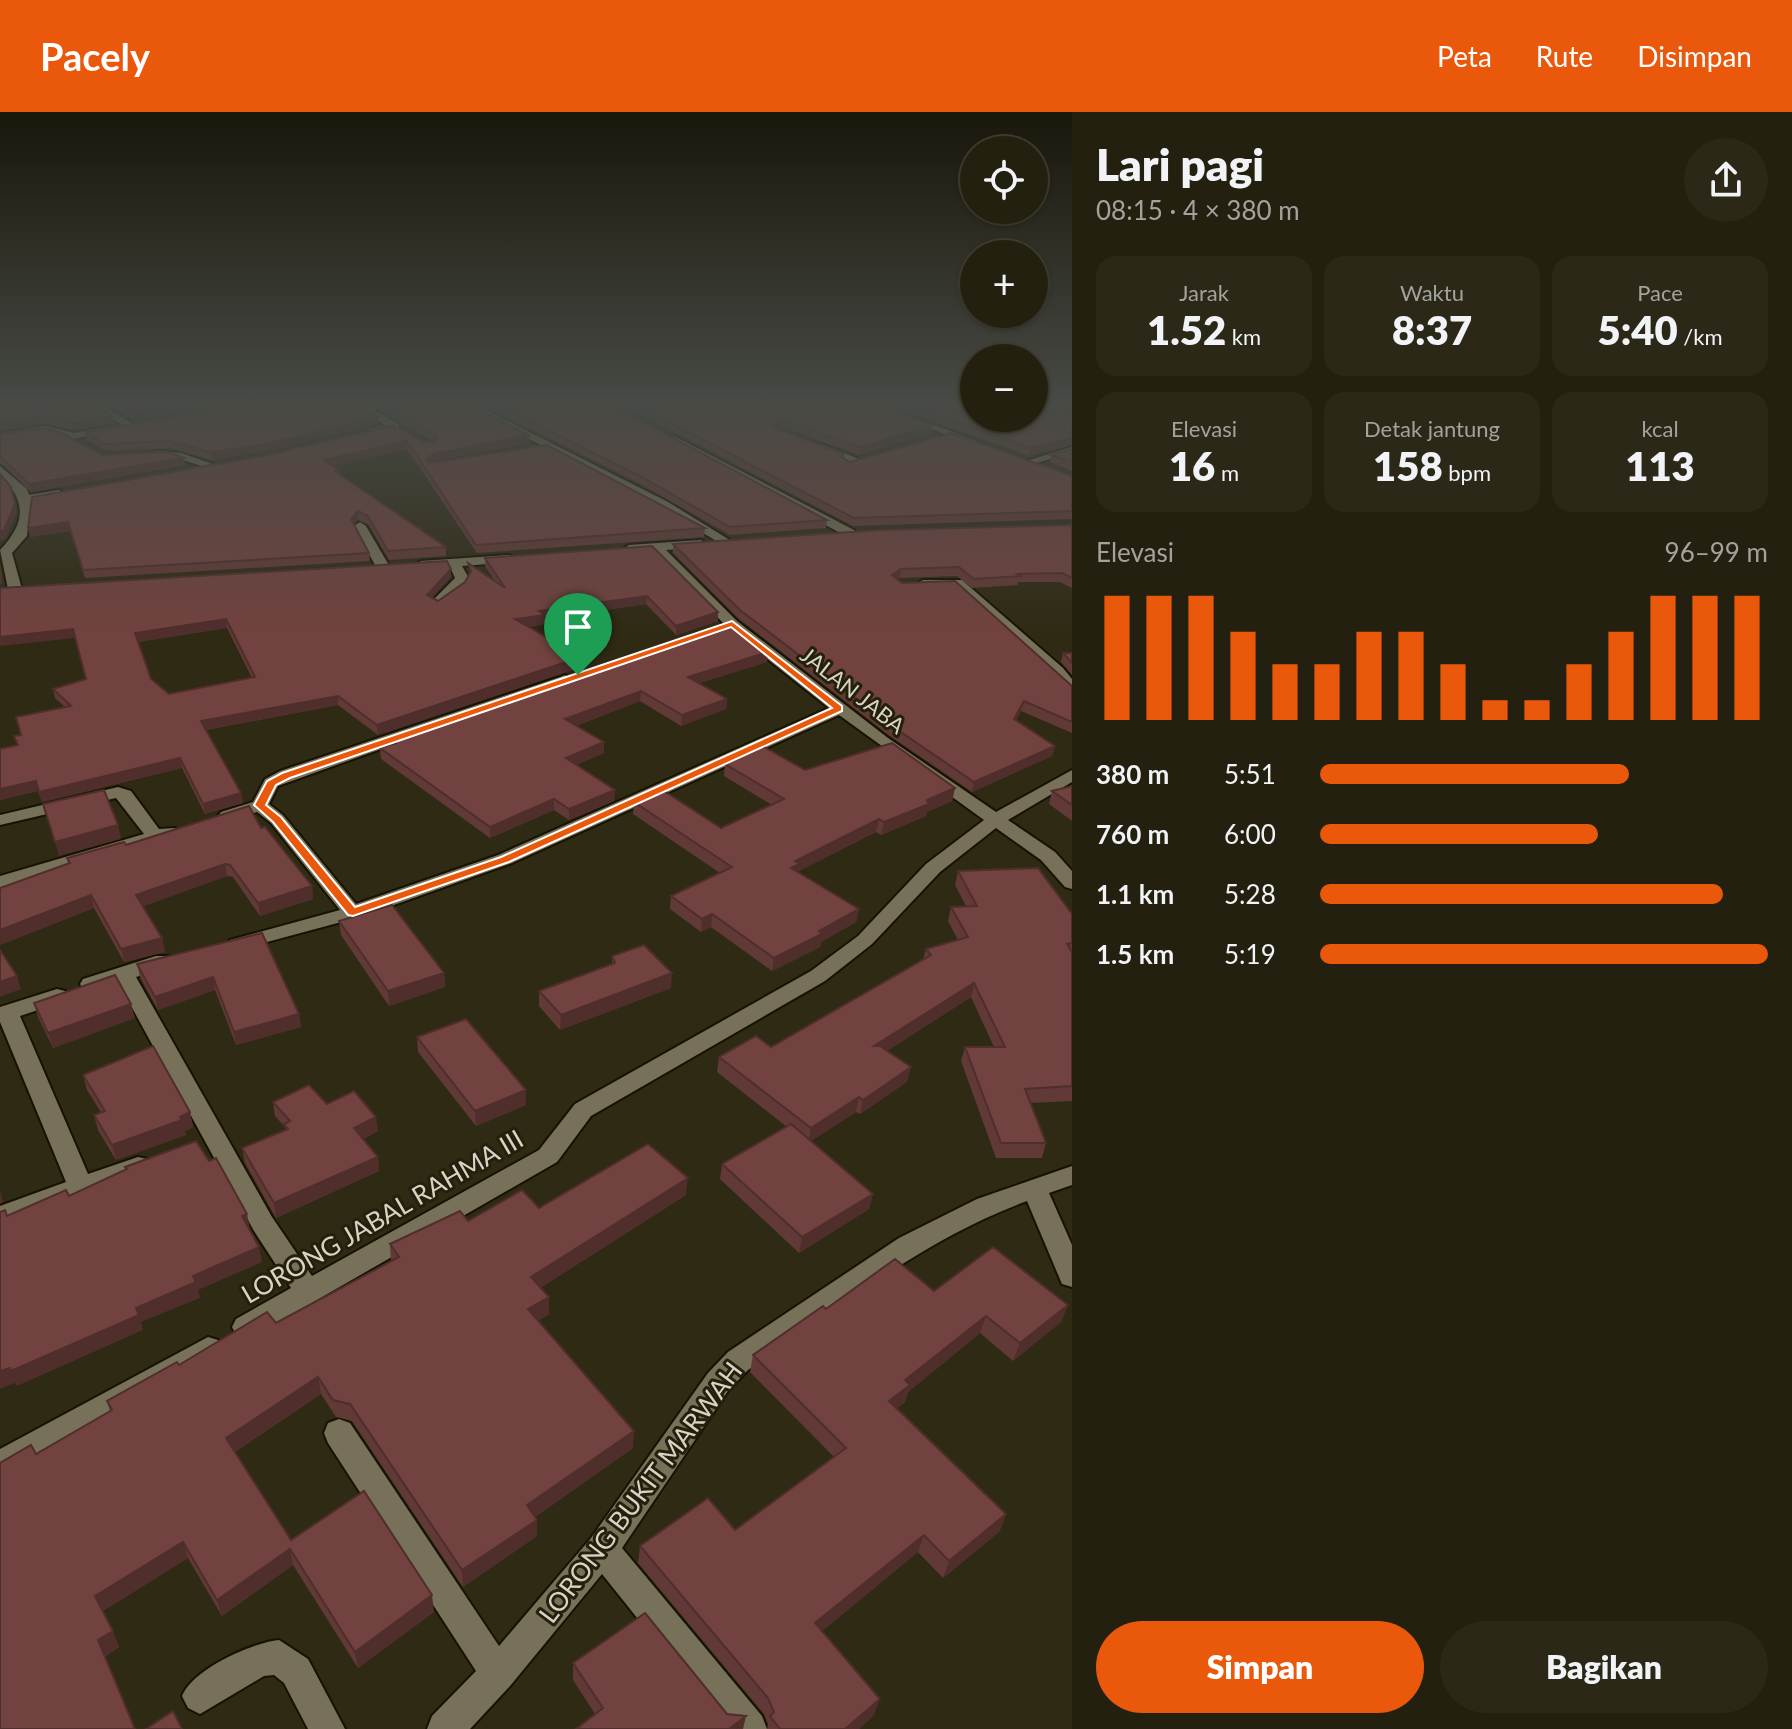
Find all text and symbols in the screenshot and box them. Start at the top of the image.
text: Pacely [40,33,150,79]
text: Peta [1437,39,1492,73]
text: Rute [1536,39,1593,73]
text: Disimpan [1637,39,1752,73]
map controls [960,136,1048,432]
button: locate [960,136,1048,224]
text: Lari pagi [1096,138,1264,190]
button: share [1684,138,1768,222]
text: 08:15 · 4 × 380 m [1096,194,1300,226]
button: + [960,240,1048,328]
text: Jarak [1179,279,1229,306]
text: Waktu [1400,279,1464,306]
text: Pace [1637,279,1683,306]
text: 1.52 [1147,306,1226,354]
text: 8:37 [1392,306,1472,354]
text: 5:40 [1597,306,1678,354]
text: km [1226,323,1261,350]
text: /km [1678,323,1723,350]
button: − [960,344,1048,432]
text: Elevasi [1171,415,1237,442]
text: Detak jantung [1364,415,1500,442]
text: kcal [1641,415,1679,442]
text: 16 [1169,442,1215,490]
text: 158 [1373,442,1443,490]
text: 113 [1625,442,1695,490]
text: m [1215,459,1239,486]
text: bpm [1443,459,1491,486]
text: Elevasi [1096,536,1174,568]
text: 96–99 m [1665,536,1768,568]
pin [544,593,612,675]
icon: arrive [556,605,600,649]
street label: JALAN JABA [795,641,911,739]
text: 380 m [1096,758,1169,790]
text: 5:51 [1224,758,1276,790]
text: 760 m [1096,818,1169,850]
text: 6:00 [1224,818,1276,850]
text: 1.1 km [1096,878,1174,910]
text: 5:28 [1224,878,1276,910]
text: 1.5 km [1096,938,1174,970]
text: 5:19 [1224,938,1276,970]
street label: LORONG JABAL RAHMA III [236,1122,528,1310]
street label: LORONG BUKIT MARWAH [531,1355,749,1629]
button: Simpan [1096,1621,1424,1713]
button: Bagikan [1440,1621,1768,1713]

